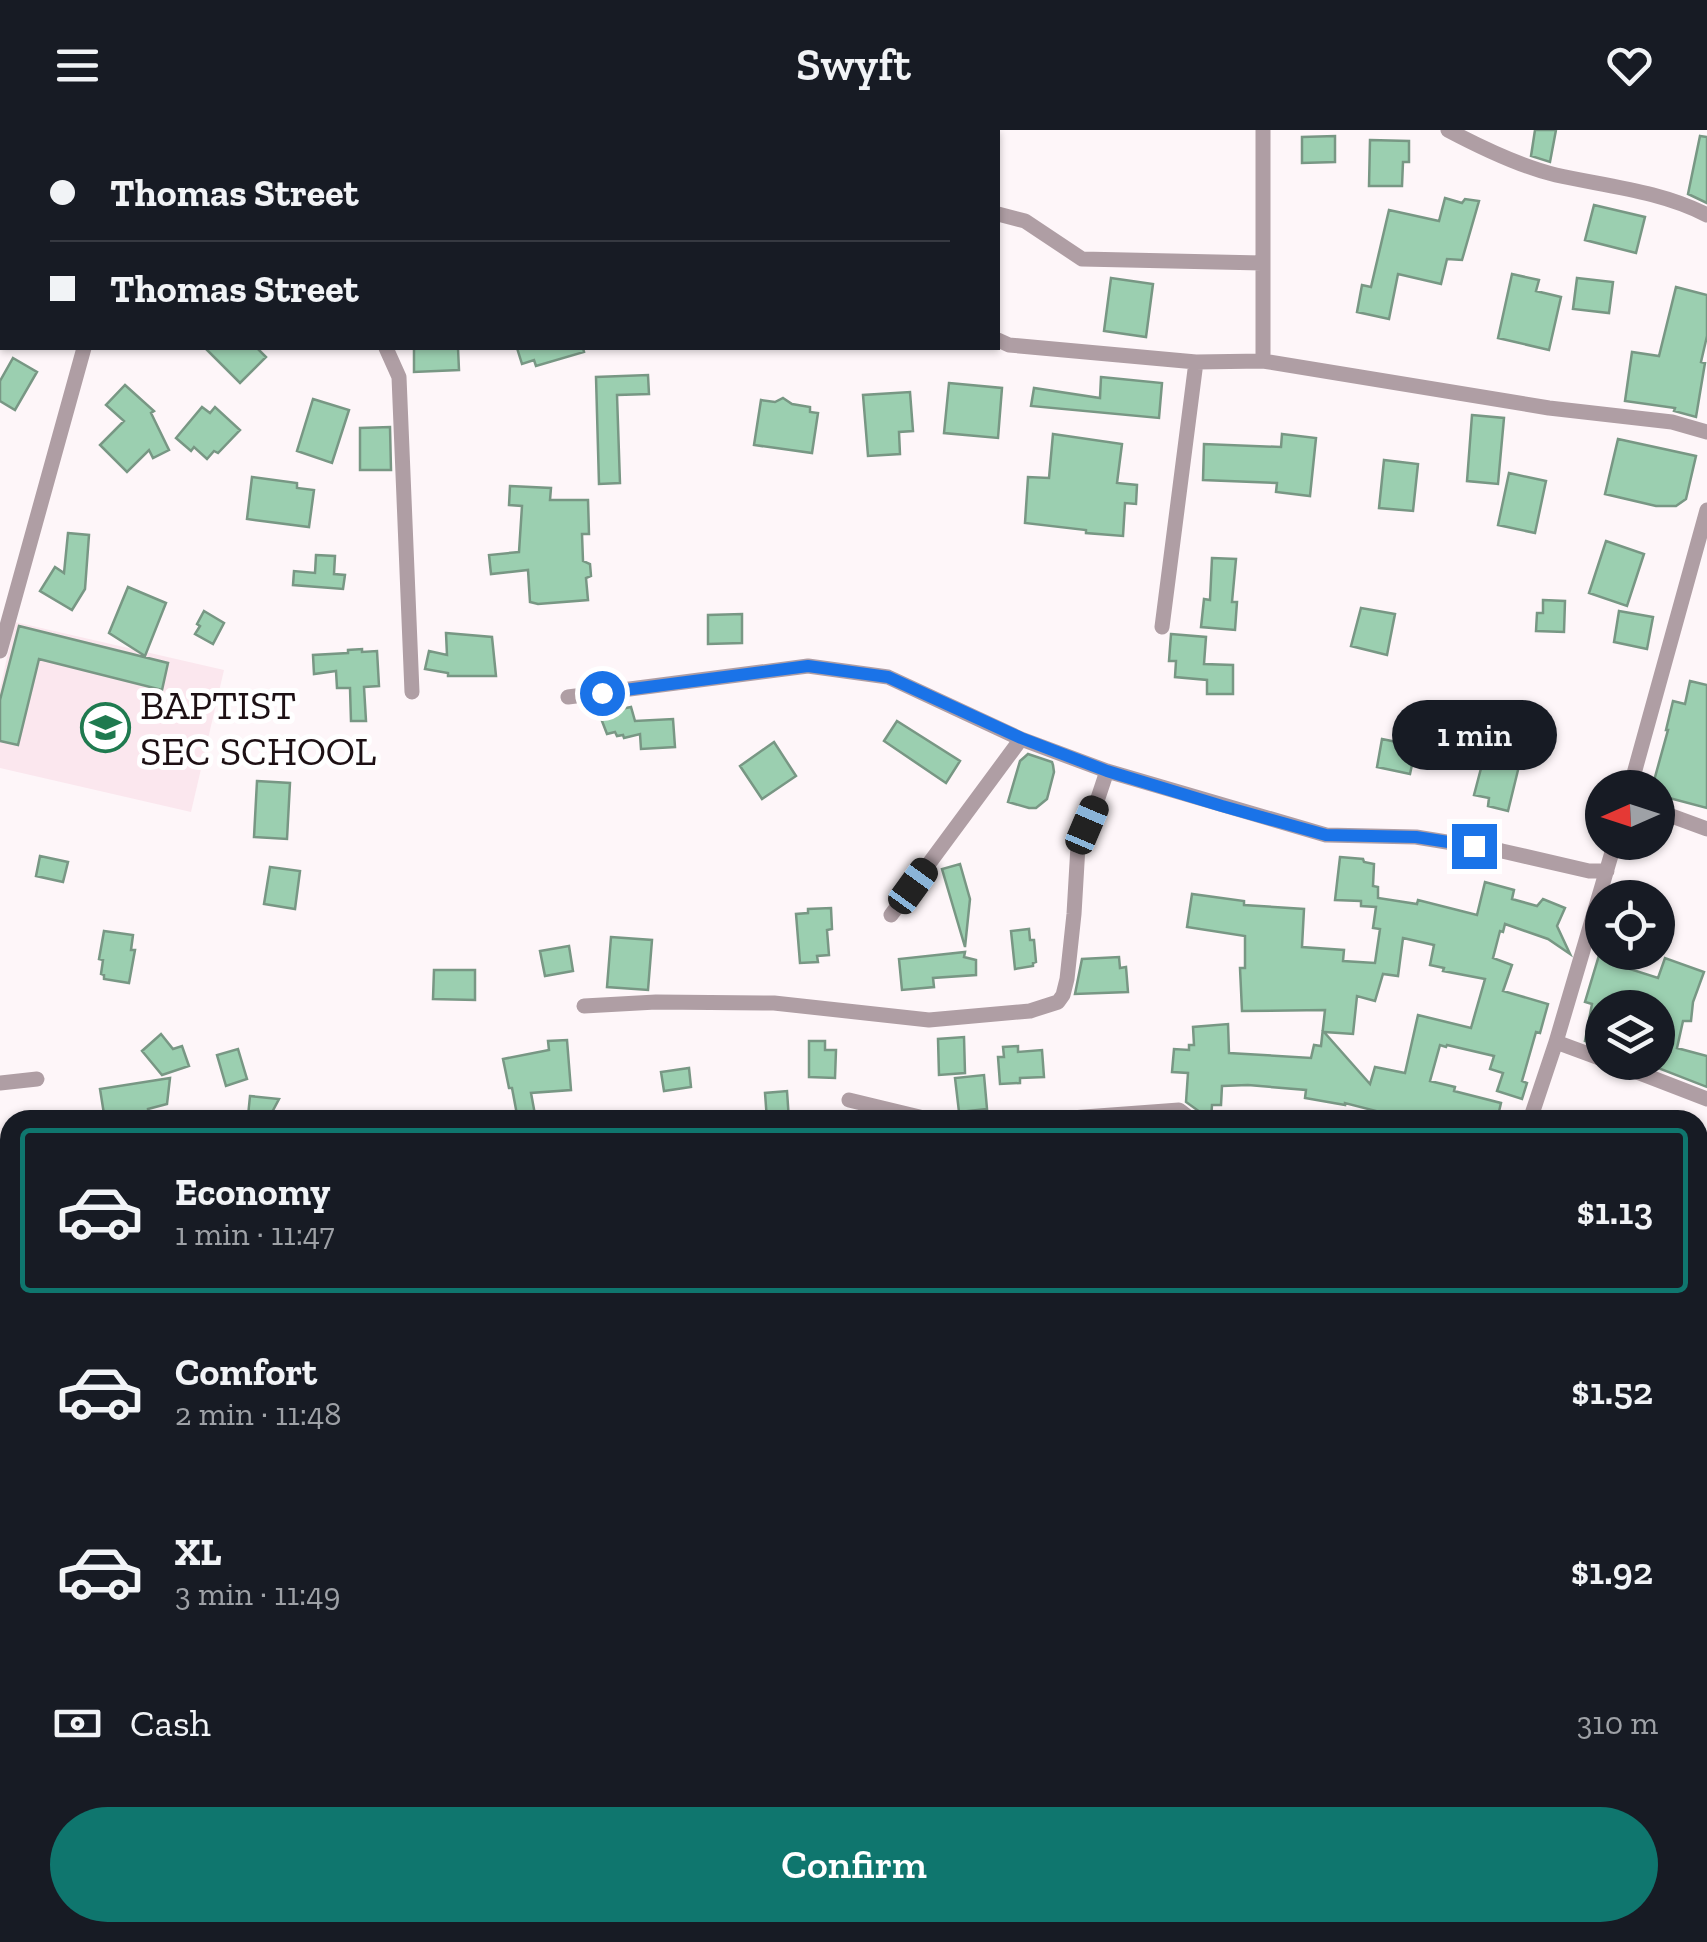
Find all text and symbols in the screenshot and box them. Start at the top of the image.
icon: menu [50,38,105,93]
text: Swyft [796,38,911,92]
icon: heart [1602,38,1657,93]
text: Thomas Street [110,170,359,216]
text: Thomas Street [110,266,359,312]
route start [580,671,625,716]
place label: BAPTIST SEC SCHOOL [140,681,376,775]
callout: 1 min [1392,701,1556,771]
school or university icon: BAPTIST SEC SCHOOL [79,702,131,754]
text: 1 min [1437,716,1512,754]
north arrow [1585,770,1675,860]
map controls [1585,770,1675,1080]
car [1061,792,1113,858]
route end [1452,824,1497,869]
car [883,853,943,919]
button: locate [1585,880,1675,970]
button: layers [1585,990,1675,1080]
icon: car [55,1166,145,1256]
text: Economy [175,1169,330,1215]
text: $1.13 [1576,1188,1653,1234]
text: 1 min · 11:47 [175,1215,335,1253]
icon: car [55,1346,145,1436]
text: Comfort [175,1349,317,1395]
text: $1.52 [1571,1368,1653,1414]
text: 2 min · 11:48 [175,1395,341,1433]
icon: car [55,1526,145,1616]
text: XL [175,1529,222,1575]
text: $1.92 [1571,1548,1653,1594]
text: 3 min · 11:49 [175,1575,340,1613]
icon: cash [50,1696,105,1751]
text: Cash [130,1700,211,1746]
text: 310 m [1577,1704,1658,1742]
button: Confirm [50,1807,1658,1922]

